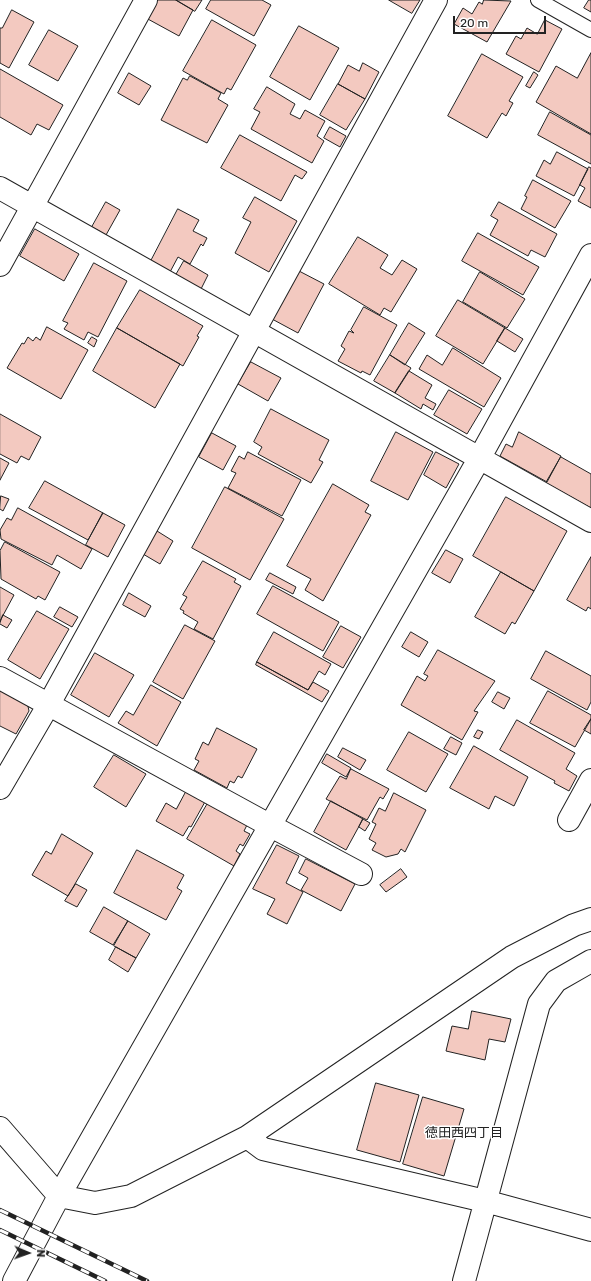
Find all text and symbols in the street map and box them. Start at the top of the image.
scale bar [455,8,548,34]
text: 20 m [460,16,488,30]
district label: 徳田西四丁目 [425,1125,503,1141]
north arrow [8,1233,48,1273]
text: N [34,1249,47,1258]

